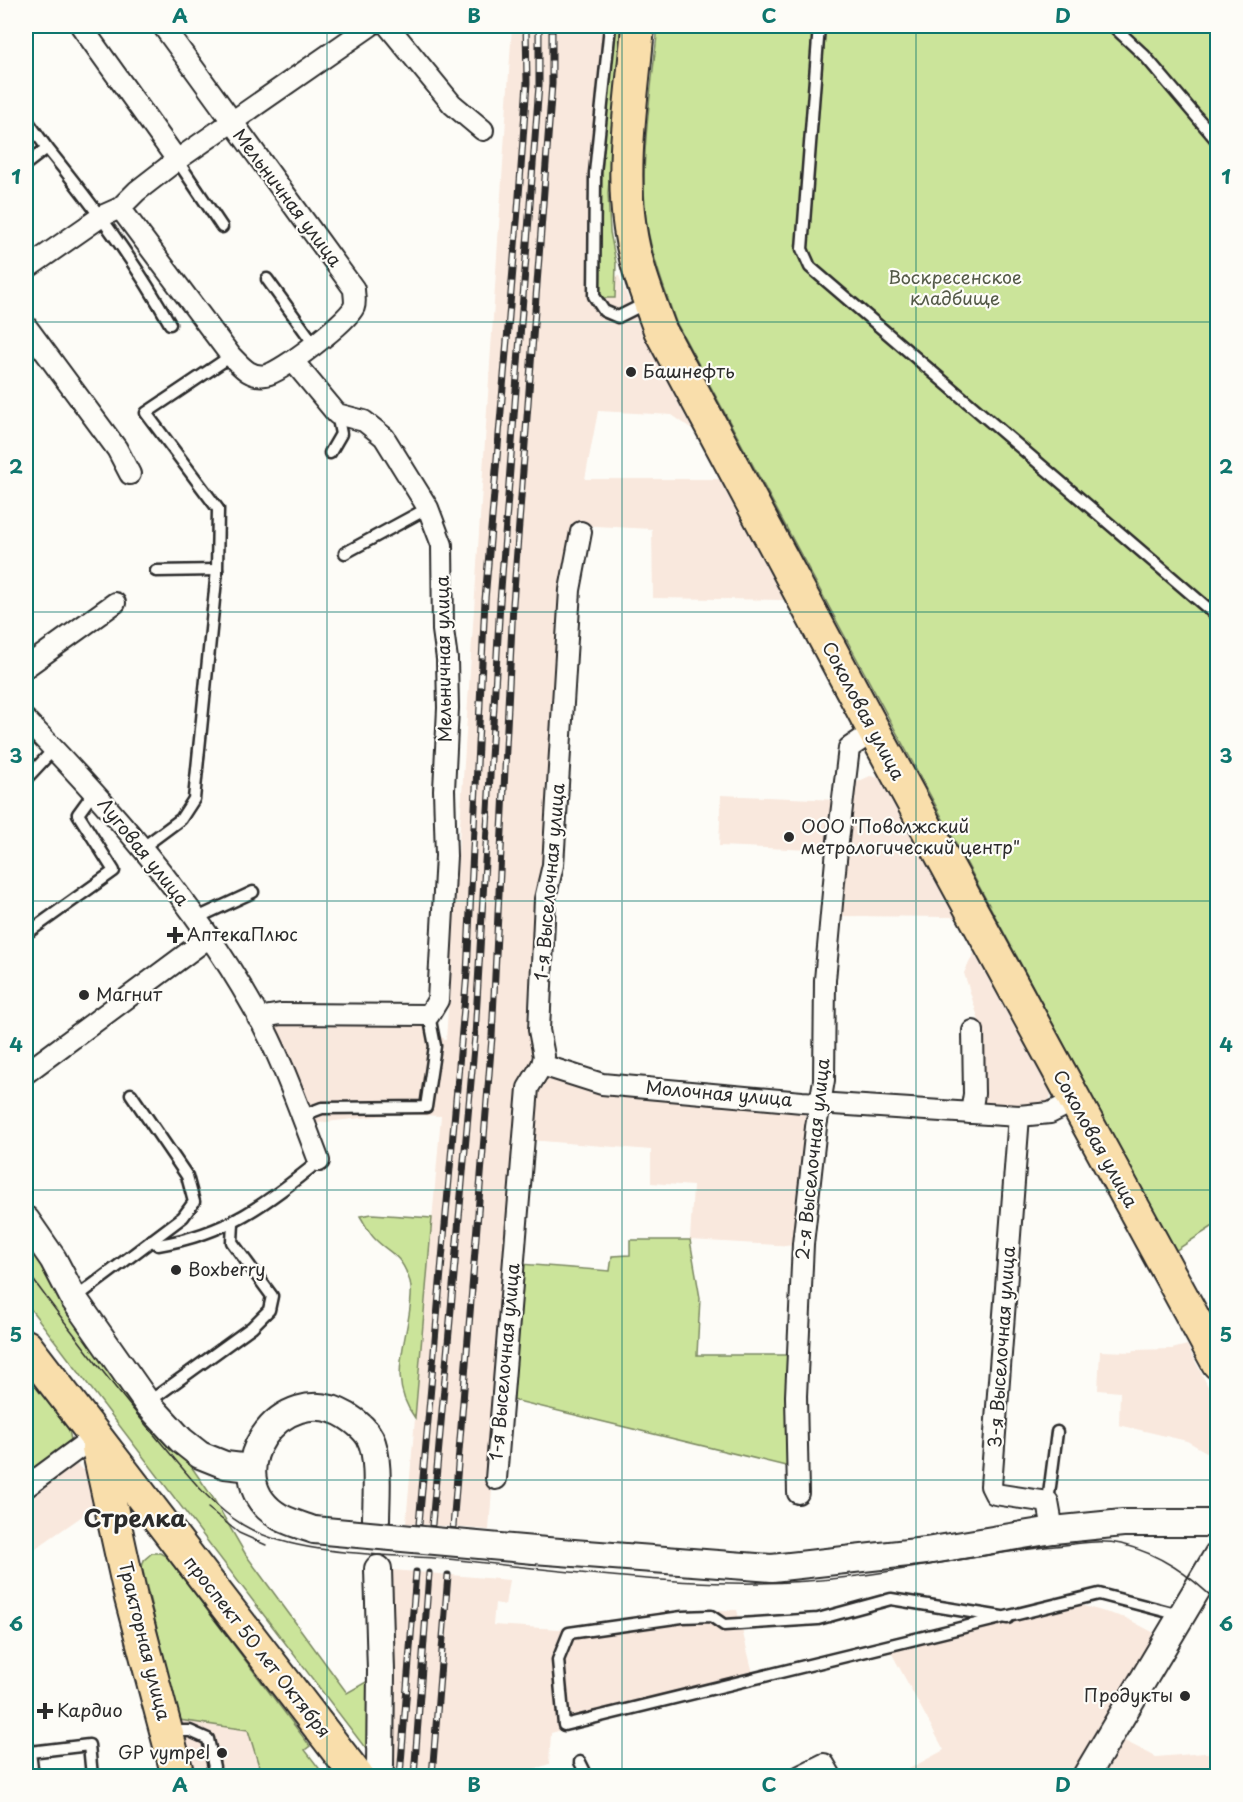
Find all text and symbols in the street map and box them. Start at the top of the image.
text: A [172,0,188,30]
text: B [467,0,481,30]
text: C [761,0,777,30]
text: D [1055,0,1071,30]
street label: Мельничная улица [227,122,350,272]
text: 1 [11,161,21,191]
text: 1 [1221,161,1231,191]
park label: Воскресенское кладбище [888,263,1022,311]
place label: Башнефть [643,357,735,384]
marker: Башнефть [624,365,638,379]
text: 2 [9,451,23,481]
text: 2 [1219,451,1233,481]
street label: Мельничная улица [428,575,457,743]
street label: Соколовая улица [816,636,913,785]
text: 3 [9,740,23,770]
text: 3 [1219,740,1233,770]
street label: 1-я Выселочная улица [526,781,571,982]
street label: Луговая улица [92,791,197,912]
place label: ООО "Поволжский метрологический центр" [801,812,1020,860]
marker: ООО "Поволжский метрологический центр" [782,830,796,844]
place label: АптекаПлюс [187,920,298,947]
marker: АптекаПлюс [168,928,182,942]
place label: Магнит [96,980,163,1007]
marker: Магнит [77,988,91,1002]
text: 4 [9,1029,23,1059]
text: 4 [1219,1029,1233,1059]
street label: 2-я Выселочная улица [787,1056,836,1261]
street label: Соколовая улица [1047,1064,1146,1213]
street label: Молочная улица [645,1073,794,1112]
street label: 3-я Выселочная улица [980,1245,1021,1449]
place label: Boxberry [188,1255,266,1282]
street label: 1-я Выселочная улица [481,1261,526,1462]
marker: Boxberry [169,1263,183,1277]
text: 5 [10,1319,22,1349]
text: 5 [1220,1319,1232,1349]
district label: Стрелка [84,1499,187,1535]
street label: проспект 50 лет Октября [178,1549,338,1743]
street label: Тракторная улица [113,1558,178,1724]
text: 6 [9,1608,23,1638]
text: 6 [1219,1608,1233,1638]
place label: Продукты [1084,1681,1173,1708]
marker: Продукты [1178,1689,1192,1703]
place label: Кардио [57,1696,123,1723]
marker: Кардио [38,1704,52,1718]
place label: GP vympel [118,1738,210,1765]
marker: GP vympel [215,1746,229,1760]
text: A [172,1769,188,1799]
text: B [467,1769,481,1799]
text: C [761,1769,777,1799]
text: D [1055,1769,1071,1799]

